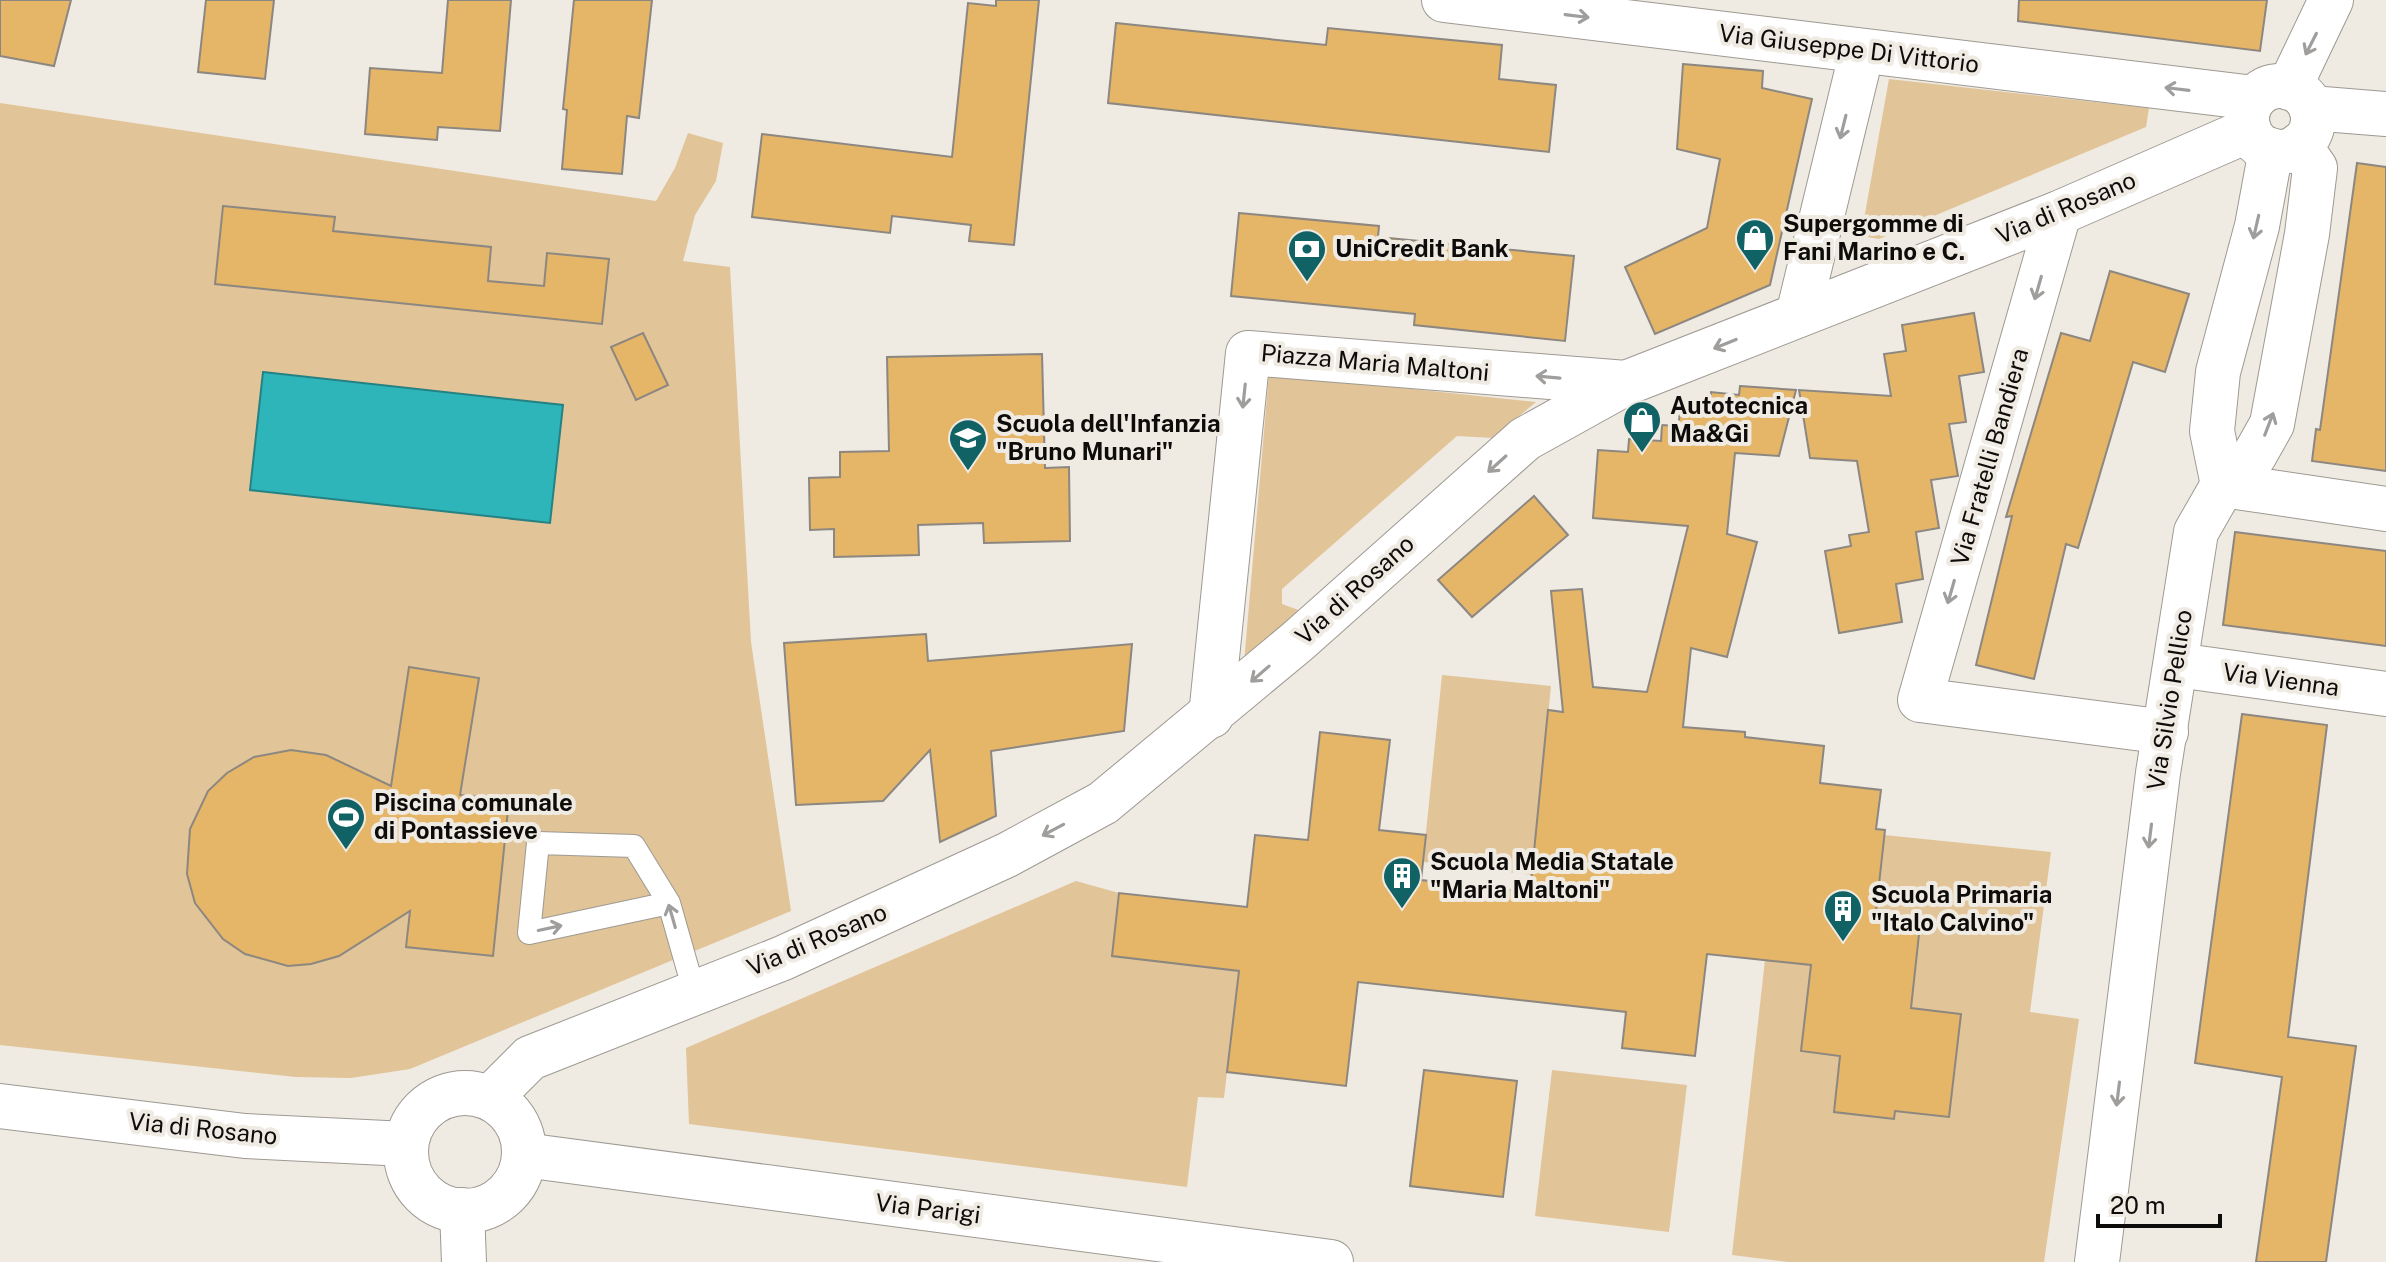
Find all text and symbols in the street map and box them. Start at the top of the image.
one-way arrow [1563,9,1590,24]
street label: Via Giuseppe Di Vittorio [1717,18,1981,78]
one-way arrow [2303,32,2319,56]
one-way arrow [2164,81,2190,96]
one-way arrow [1835,114,1850,140]
street label: Via di Rosano [1991,165,2140,249]
place label: Supergomme di Fani Marino e C. [1783,209,1965,265]
one-way arrow [2248,214,2263,239]
shop icon: Supergomme di Fani Marino e C. [1734,217,1776,272]
bank icon: UniCredit Bank [1286,228,1328,283]
place label: UniCredit Bank [1335,234,1509,262]
one-way arrow [2029,275,2044,301]
street label: Piazza Maria Maltoni [1260,338,1490,386]
one-way arrow [1713,338,1738,352]
street label: Via Fratelli Bandiera [1945,345,2034,569]
one-way arrow [1535,369,1562,384]
one-way arrow [1236,382,1251,409]
place label: Autotecnica Ma&Gi [1670,391,1808,447]
shop icon: Autotecnica Ma&Gi [1621,399,1663,454]
place label: Scuola dell'Infanzia "Bruno Munari" [996,409,1221,465]
one-way arrow [2263,412,2277,437]
school or university icon: Scuola dell'Infanzia "Bruno Munari" [947,417,989,472]
one-way arrow [1487,455,1507,473]
street label: Via di Rosano [1289,529,1419,650]
one-way arrow [1943,579,1958,605]
street label: Via Silvio Pellico [2141,607,2197,792]
street label: Via Vienna [2221,657,2341,701]
one-way arrow [1251,665,1271,683]
place label: Piscina comunale di Pontassieve [374,788,573,844]
sports icon: Piscina comunale di Pontassieve [325,796,367,851]
one-way arrow [1042,823,1066,838]
one-way arrow [2142,823,2157,848]
place label: Scuola Media Statale "Maria Maltoni" [1430,847,1674,903]
building icon: Scuola Media Statale "Maria Maltoni" [1381,855,1423,910]
place label: Scuola Primaria "Italo Calvino" [1871,880,2052,936]
building icon: Scuola Primaria "Italo Calvino" [1822,888,1864,943]
street label: Via di Rosano [742,897,891,981]
one-way arrow [664,904,679,930]
one-way arrow [537,920,563,935]
one-way arrow [2110,1081,2125,1106]
street label: Via di Rosano [127,1106,279,1150]
scale bar [2098,1178,2220,1228]
street label: Via Parigi [874,1188,982,1228]
text: 20 m [2110,1191,2166,1219]

